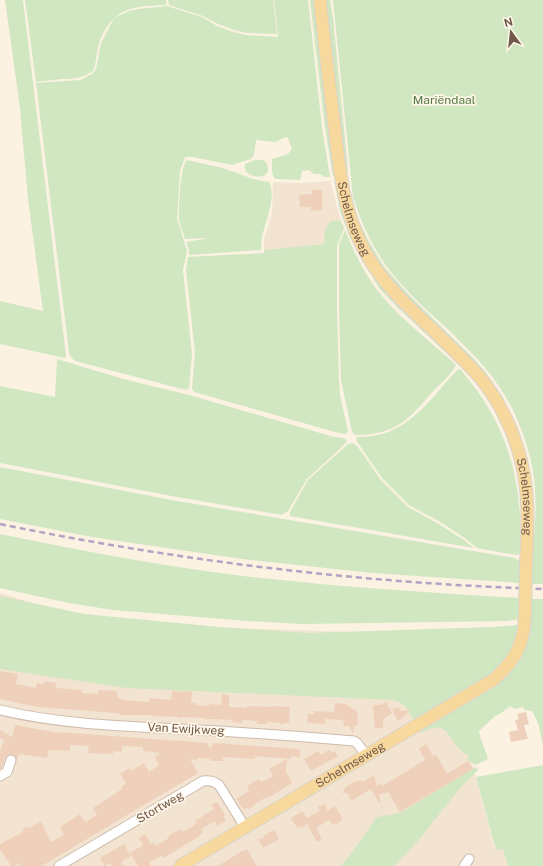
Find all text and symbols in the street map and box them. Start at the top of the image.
north arrow [491,12,531,52]
text: N [503,15,514,29]
park label: Mariëndaal [413,93,476,107]
street label: Schelmseweg [335,180,373,259]
street label: Schelmseweg [514,456,535,536]
street label: Van Ewijkweg [147,720,225,738]
street label: Schelmseweg [313,739,388,791]
street label: Stortweg [134,788,186,826]

